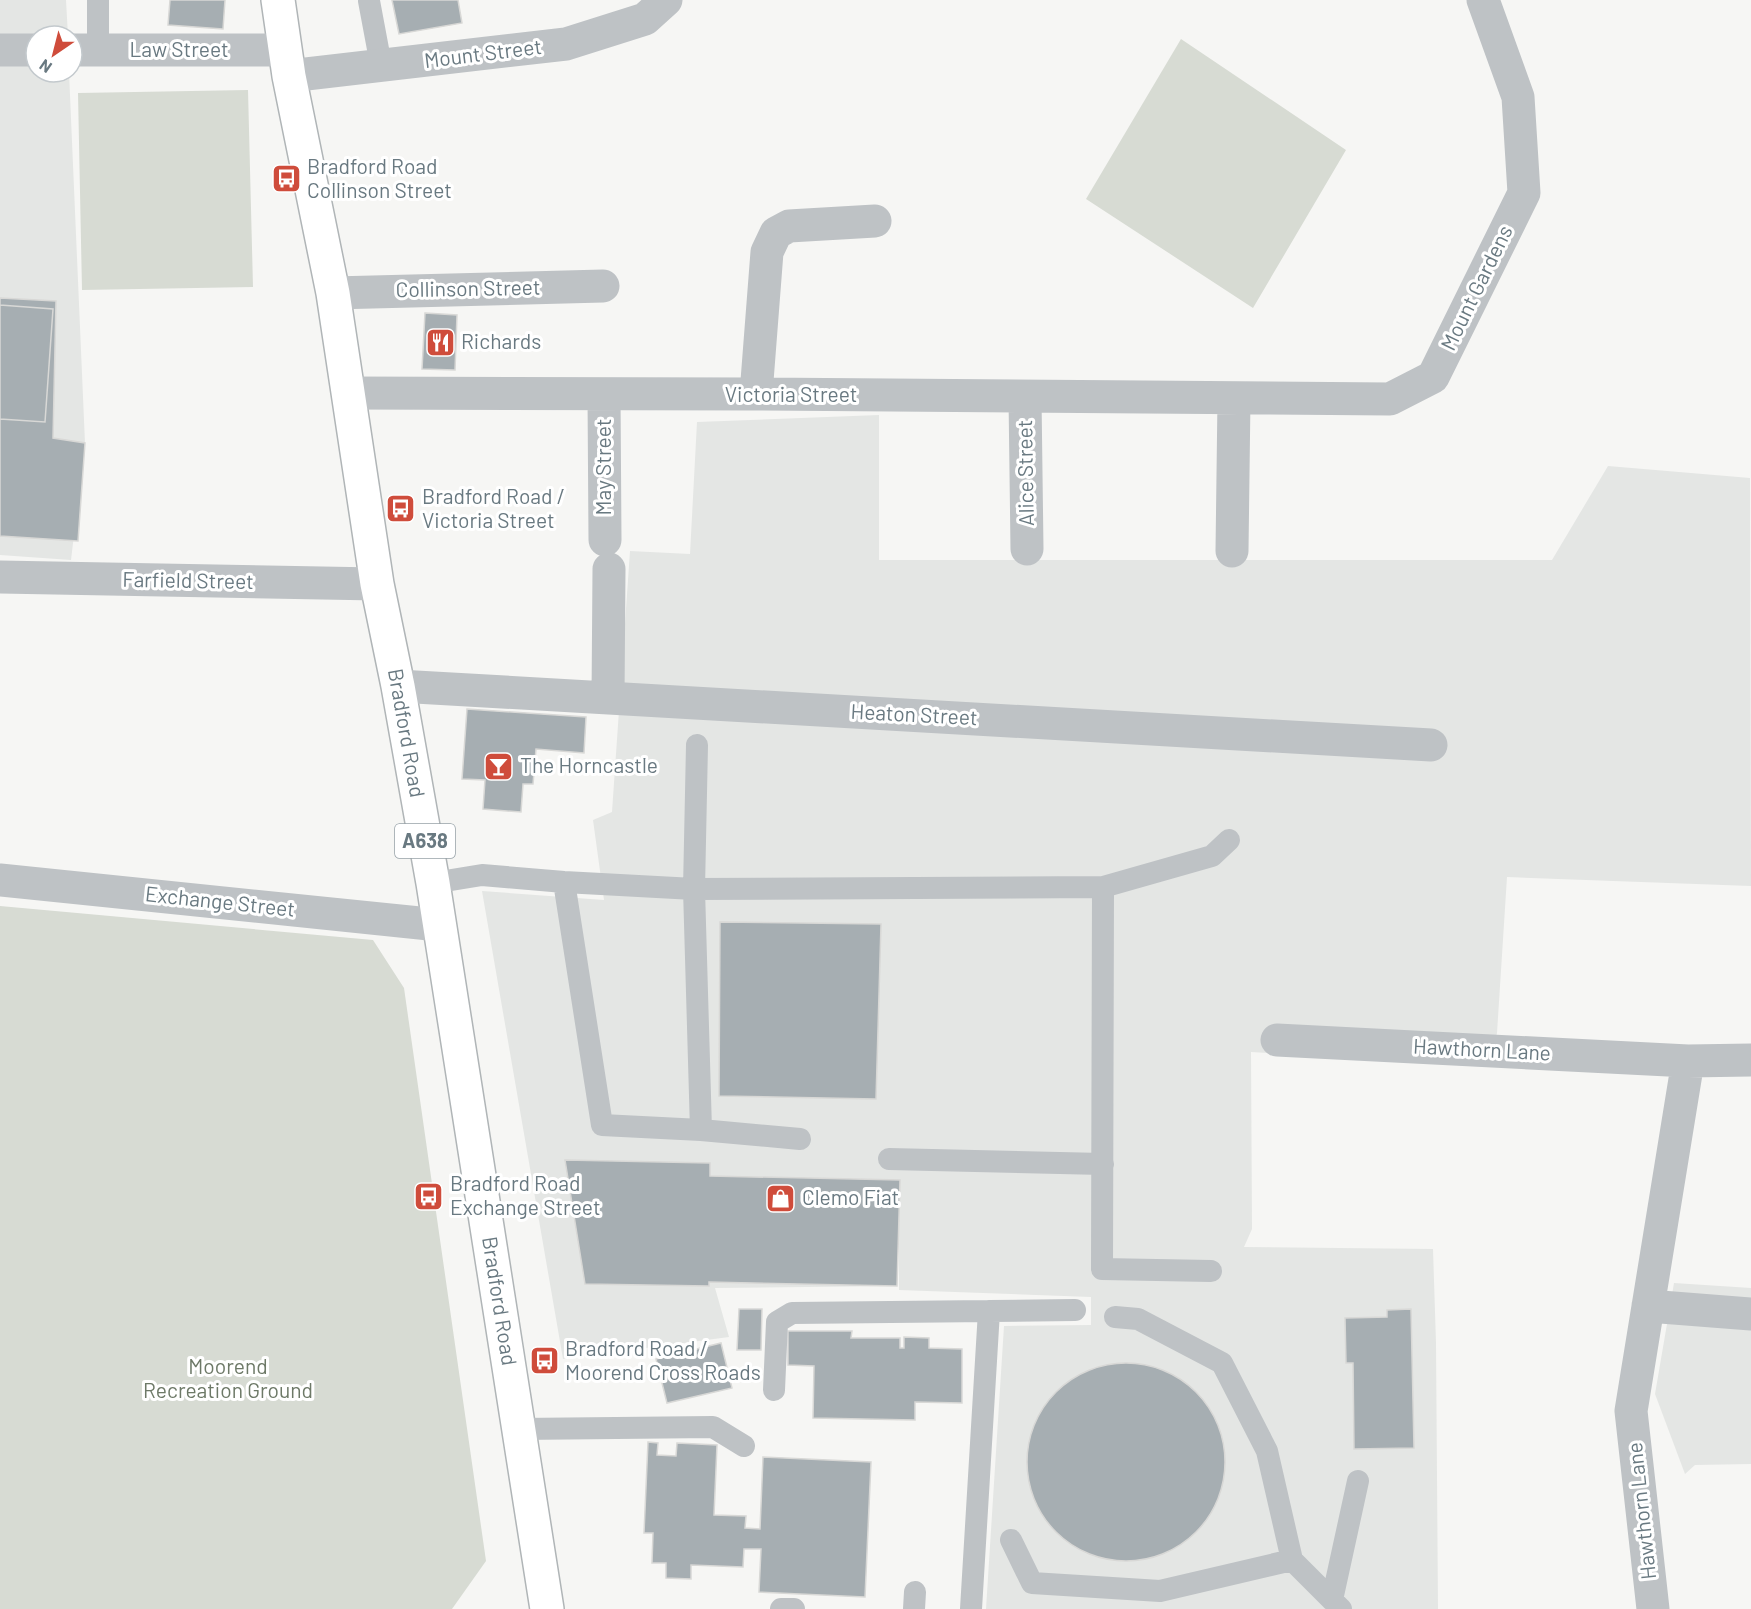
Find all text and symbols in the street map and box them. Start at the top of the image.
north arrow [24,24,84,84]
street label: Mount Street [423,33,543,72]
street label: Law Street [129,36,229,61]
text: N [35,56,55,78]
place label: Bradford Road Collinson Street [307,153,452,202]
bus stop icon: Bradford Road Collinson Street [270,163,302,195]
street label: Mount Gardens [1435,221,1517,354]
street label: Collinson Street [395,274,541,301]
restaurant icon: Richards [424,326,456,358]
place label: Richards [461,328,541,353]
street label: Victoria Street [725,381,857,406]
street label: May Street [590,419,615,515]
street label: Alice Street [1011,420,1038,526]
place label: Bradford Road / Victoria Street [422,483,565,532]
bus stop icon: Bradford Road / Victoria Street [385,493,417,525]
street label: Farfield Street [122,566,254,593]
street label: Bradford Road [384,666,431,799]
street label: Heaton Street [850,698,978,729]
bar icon: The Horncastle [483,750,515,782]
place label: The Horncastle [520,752,658,777]
road number: A638 [395,824,455,858]
street label: Exchange Street [144,880,296,921]
street label: Hawthorn Lane [1413,1032,1552,1065]
place label: Bradford Road Exchange Street [450,1170,601,1219]
bus stop icon: Bradford Road Exchange Street [413,1180,445,1212]
shop icon: Clemo Fiat [765,1182,797,1214]
place label: Clemo Fiat [802,1184,899,1209]
street label: Bradford Road [478,1234,523,1367]
place label: Bradford Road / Moorend Cross Roads [565,1335,761,1384]
bus stop icon: Bradford Road / Moorend Cross Roads [528,1345,560,1377]
park label: Moorend Recreation Ground [143,1353,313,1402]
street label: Hawthorn Lane [1621,1441,1660,1581]

